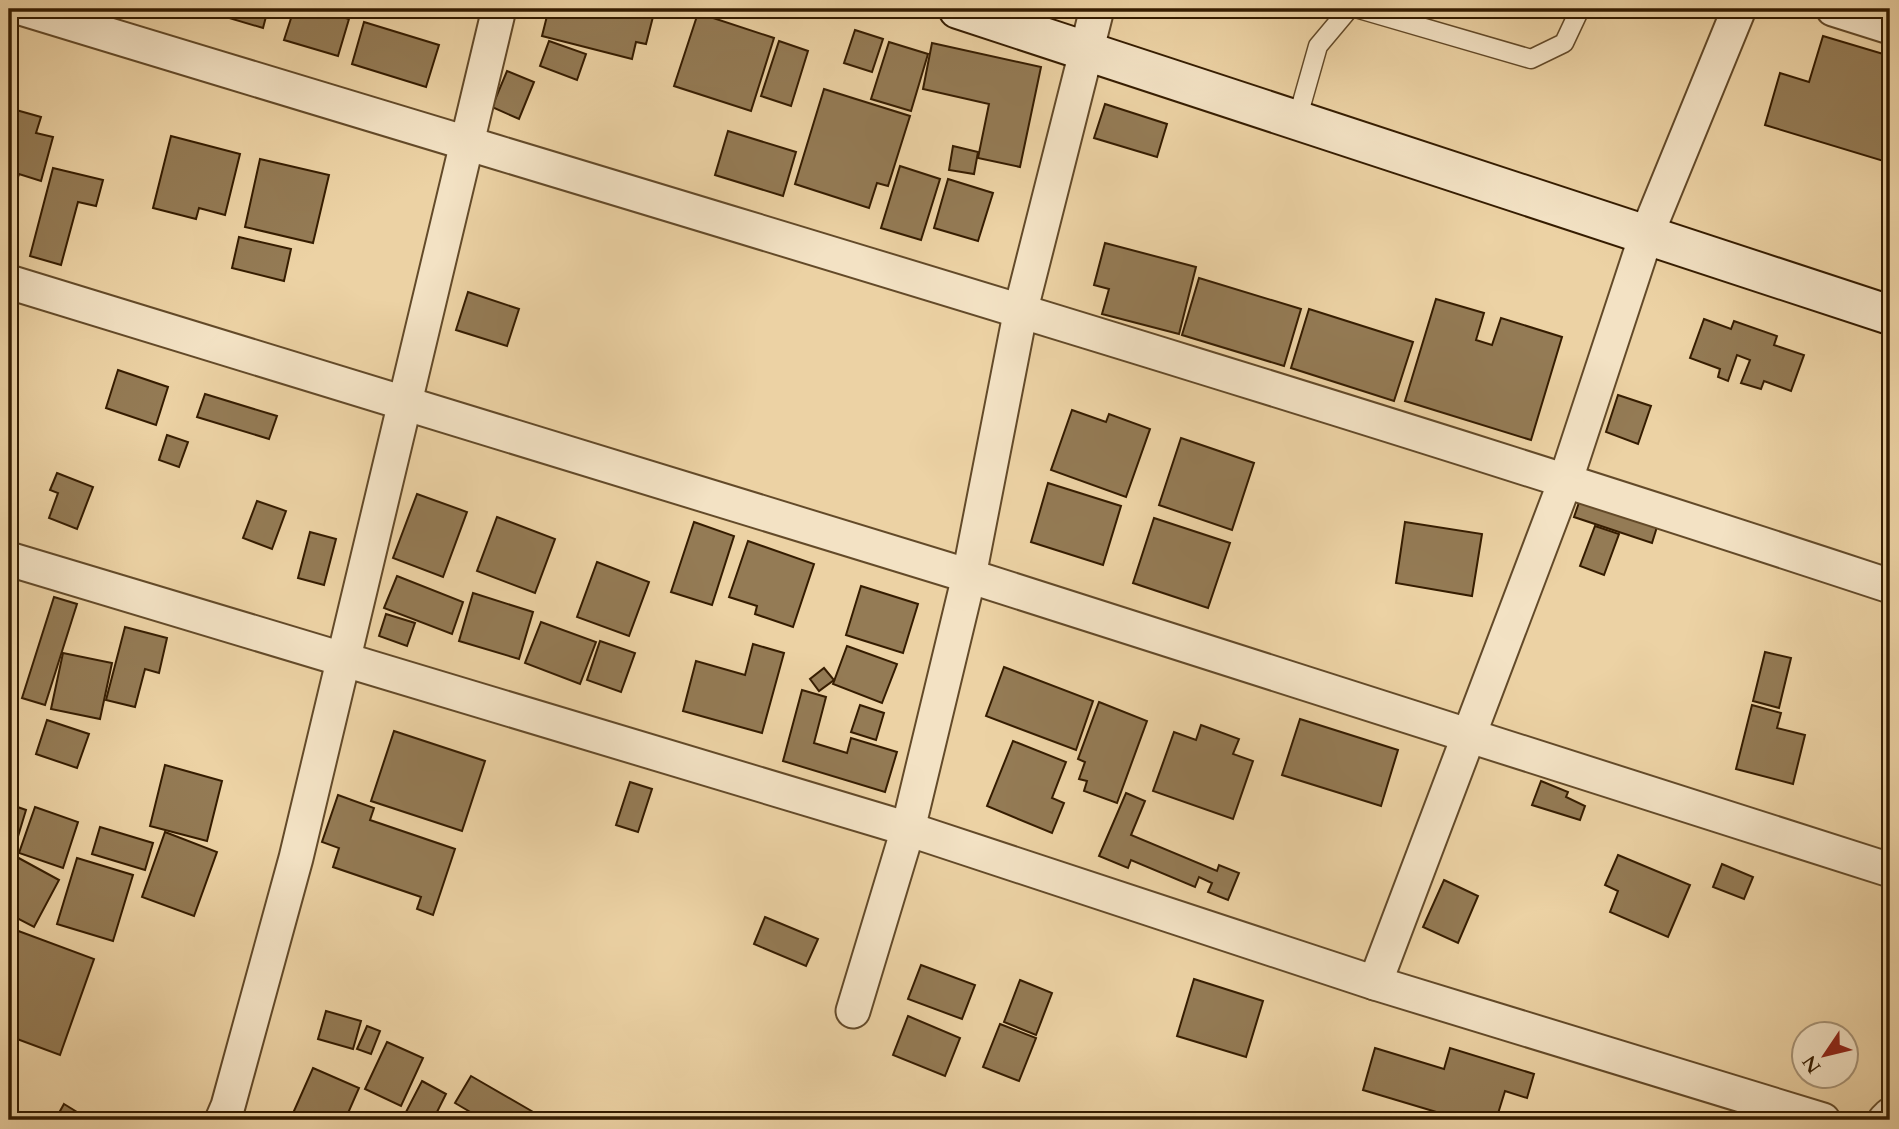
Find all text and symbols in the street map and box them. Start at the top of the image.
north arrow [1790,1020,1860,1090]
text: N [1796,1050,1827,1078]

